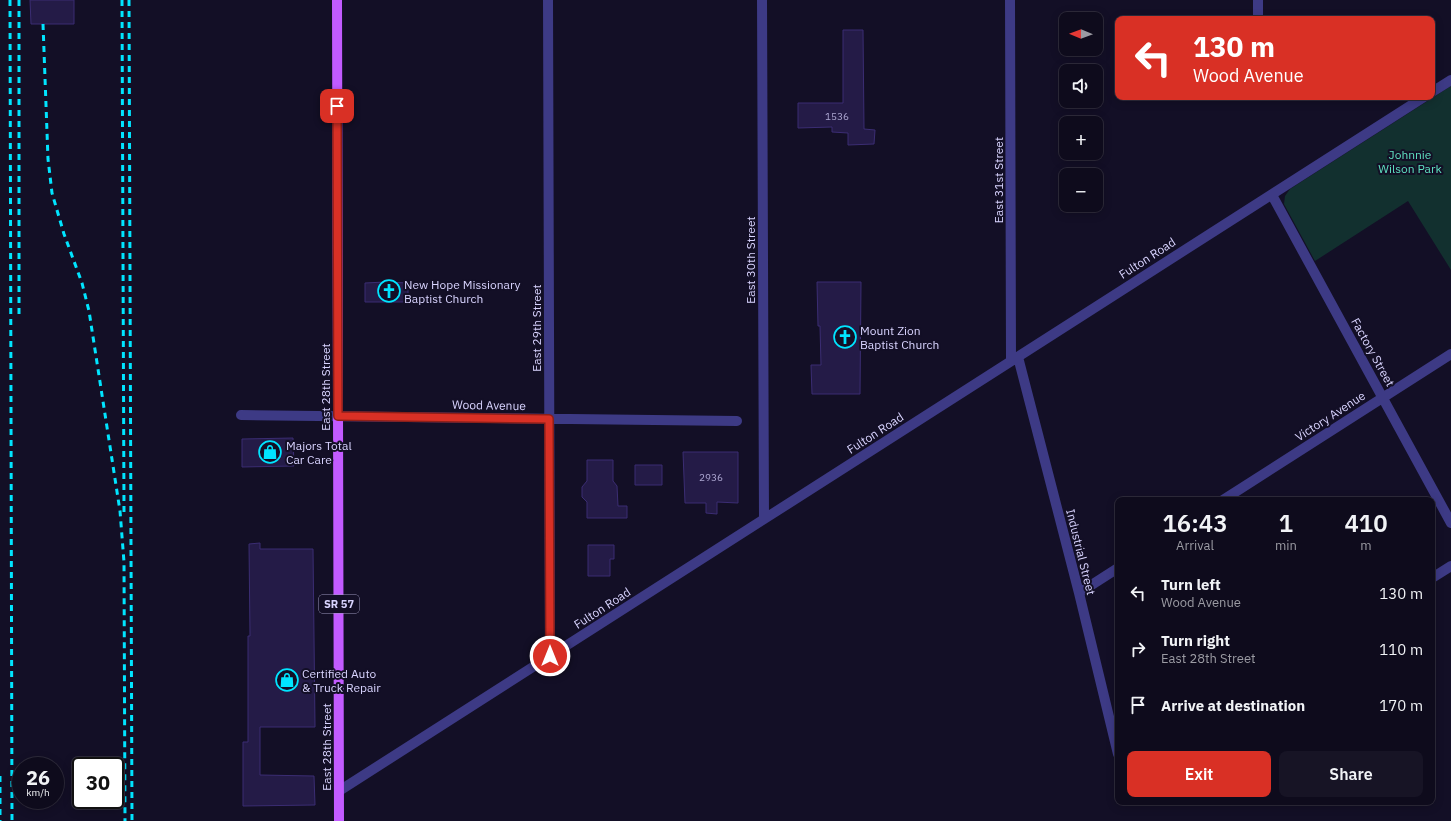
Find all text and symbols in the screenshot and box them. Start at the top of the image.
north arrow [1059,12,1103,56]
map controls [1059,12,1103,212]
text: 130 m [1193,28,1275,65]
icon: left [1127,32,1179,84]
button: sound [1059,64,1103,108]
text: Wood Avenue [1193,64,1304,87]
pin [320,89,354,123]
icon: arrive [326,95,348,117]
house number: 1536 [825,110,849,123]
button: + [1059,116,1103,160]
street label: East 31st Street [991,137,1006,223]
park label: Johnnie Wilson Park [1378,147,1442,176]
button: − [1059,168,1103,212]
street label: East 30th Street [743,216,758,304]
street label: Fulton Road [1116,234,1178,282]
place label: New Hope Missionary Baptist Church [404,277,520,306]
church icon: New Hope Missionary Baptist Church [376,278,402,304]
street label: East 29th Street [529,284,544,372]
street label: Factory Street [1348,315,1398,389]
place label: Mount Zion Baptist Church [860,323,939,352]
church icon: Mount Zion Baptist Church [832,324,858,350]
street label: East 28th Street [318,343,333,431]
street label: Victory Avenue [1292,388,1368,444]
street label: Wood Avenue [452,397,526,413]
street label: Fulton Road [844,409,906,457]
place label: Majors Total Car Care [286,438,352,467]
shop icon: Majors Total Car Care [257,439,283,465]
house number: 2936 [699,471,723,484]
street label: Industrial Street [1063,507,1099,597]
text: 16:43 [1162,507,1228,539]
text: 1 [1279,507,1293,539]
text: 410 [1344,507,1388,539]
text: Arrival [1176,537,1214,554]
text: min [1275,537,1297,554]
text: m [1360,537,1372,554]
text: Turn left [1161,575,1221,594]
icon: left [1127,582,1149,604]
street label: Fulton Road [571,584,633,632]
text: 130 m [1379,584,1423,603]
text: Wood Avenue [1161,594,1241,611]
road number: SR 57 [319,595,359,613]
text: Turn right [1161,631,1230,650]
position arrow [529,635,571,677]
icon: right [1127,638,1149,660]
text: 110 m [1379,640,1423,659]
text: East 28th Street [1161,650,1256,667]
place label: Certified Auto & Truck Repair [302,666,381,695]
shop icon: Certified Auto & Truck Repair [274,667,300,693]
icon: arrive [1127,694,1149,716]
text: Arrive at destination [1161,696,1305,715]
text: 170 m [1379,696,1423,715]
street label: East 28th Street [319,703,334,791]
button: Exit [1127,751,1271,797]
button: Share [1279,751,1423,797]
speed limit sign: 30 [72,757,124,809]
text: 26 [26,764,50,791]
text: km/h [26,786,50,799]

